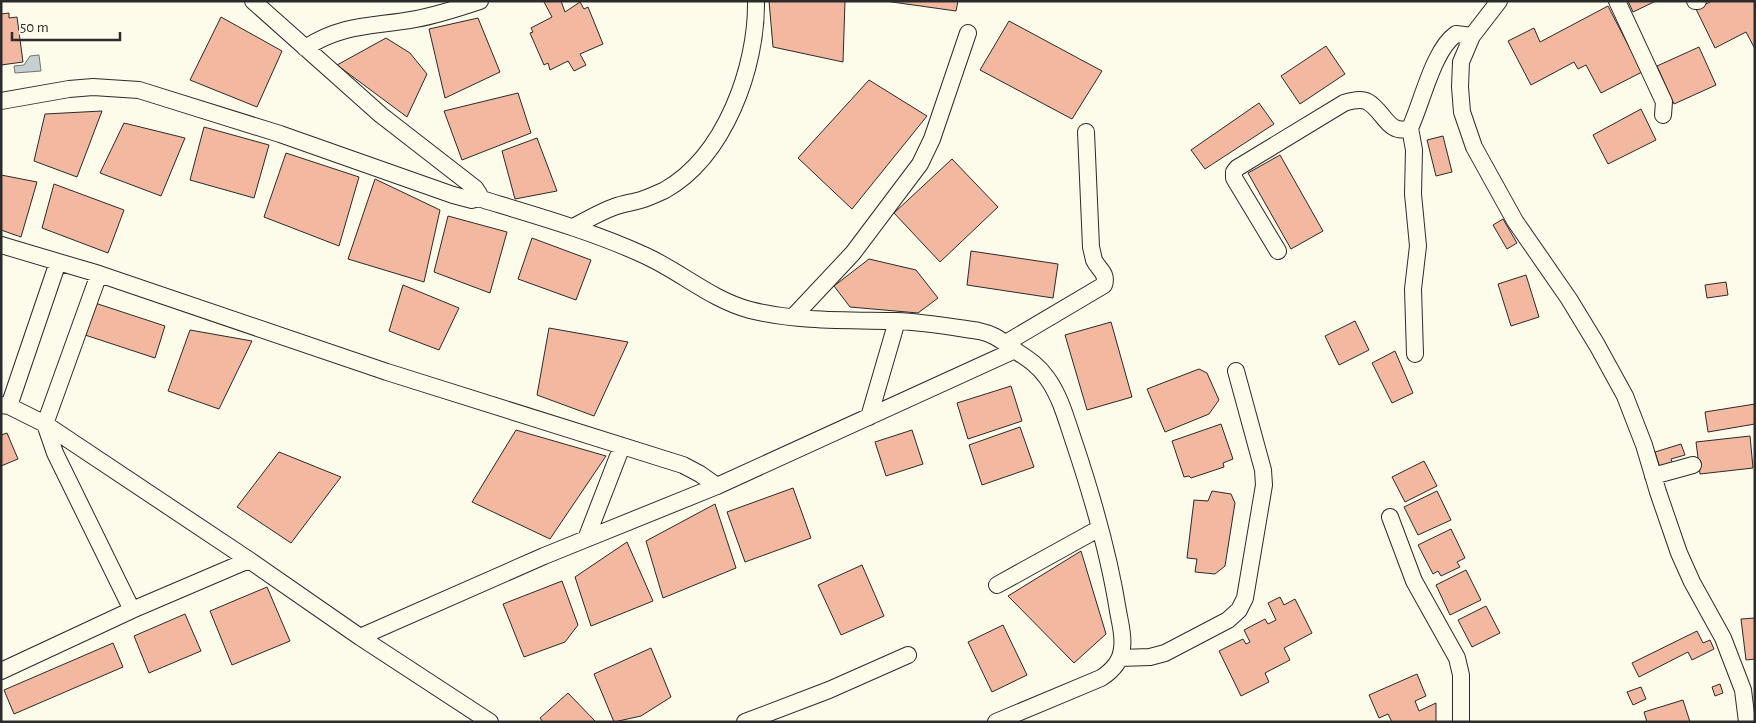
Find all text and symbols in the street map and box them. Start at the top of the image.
scale bar [12,10,120,42]
text: 50 m [20,20,49,35]

